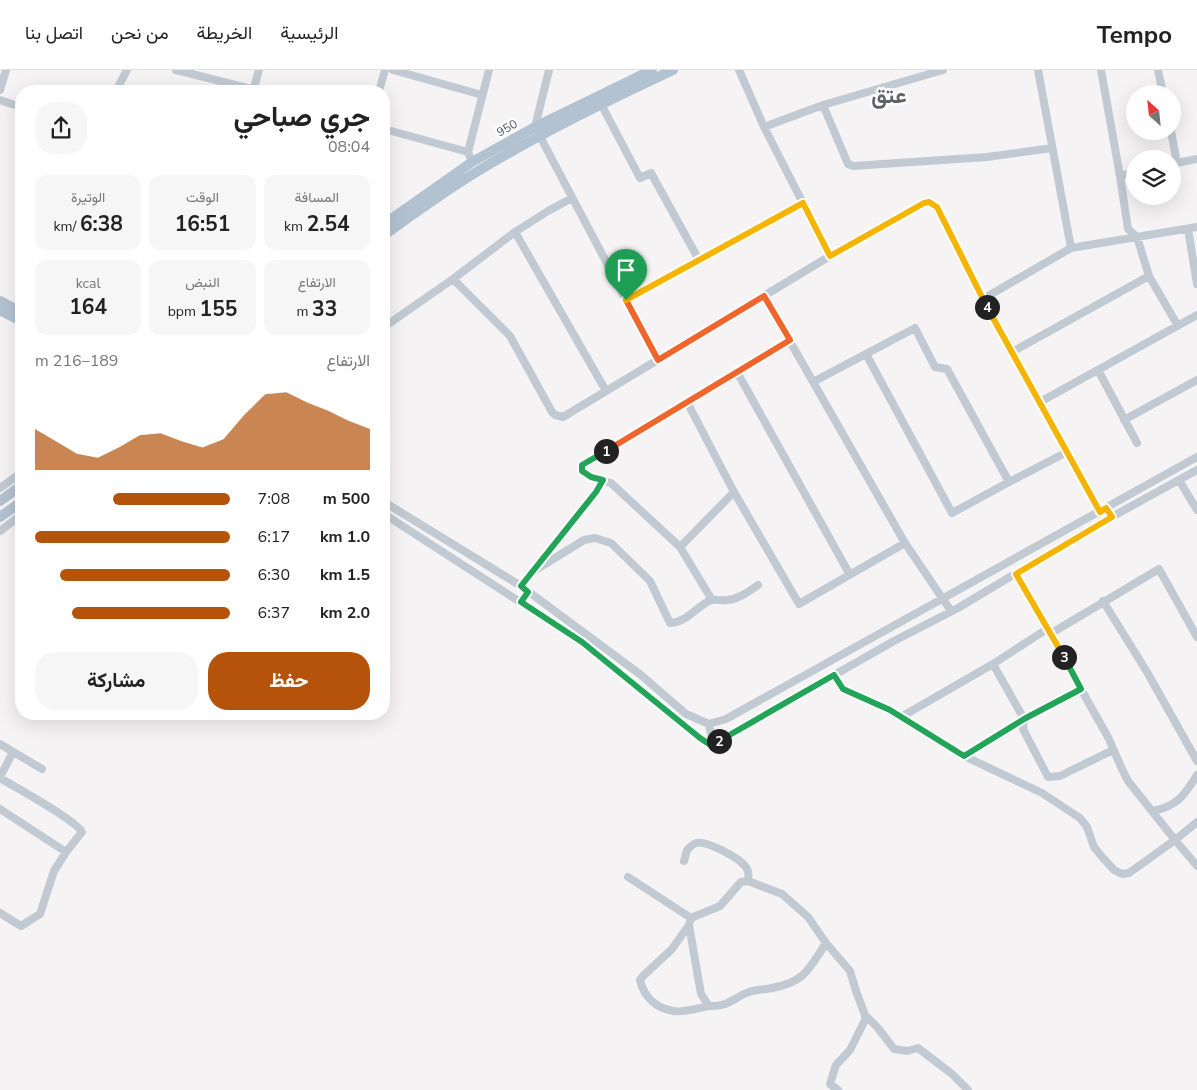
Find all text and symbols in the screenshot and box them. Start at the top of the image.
text: Tempo [1097,19,1172,51]
text: اتصل بنا [25,21,83,45]
text: من نحن [111,21,169,45]
text: الخريطة [197,21,252,45]
text: الرئيسية [280,21,338,45]
district label: عتق [871,81,907,111]
north arrow [1126,85,1181,140]
map controls [1126,85,1181,205]
text: جري صباحي [234,98,370,136]
button: share [35,102,87,154]
street label: 950 [494,116,520,140]
text: 08:04 [328,136,370,158]
button: layers [1126,150,1181,205]
text: الوتيرة [71,188,105,207]
text: الوقت [186,188,219,207]
text: المسافة [295,188,339,207]
text: 6:38 [80,210,123,238]
text: 16:51 [175,210,230,238]
text: 2.54 [307,210,350,238]
text: /km [53,217,80,236]
text: km [284,217,307,236]
pin [605,249,647,300]
icon: arrive [612,256,640,284]
text: النبض [185,273,220,292]
text: الارتفاع [298,273,336,292]
text: kcal [76,274,101,293]
text: 164 [69,293,107,321]
pin: 4 [974,294,1000,320]
text: 155 [200,295,237,323]
text: 33 [312,295,337,323]
text: 4 [983,298,992,317]
text: bpm [168,302,200,321]
text: m [296,302,312,321]
text: 189–216 m [35,350,118,372]
text: الارتفاع [327,350,370,372]
pin: 1 [594,438,618,464]
text: 1 [602,442,611,461]
text: 7:08 [258,488,290,510]
text: 500 m [323,488,370,510]
text: 6:17 [258,526,290,548]
text: 1.0 km [320,526,370,548]
text: 6:30 [258,564,290,586]
text: 1.5 km [320,564,370,586]
text: 6:37 [258,602,290,624]
text: 2.0 km [320,602,370,624]
pin: 3 [1052,644,1076,670]
text: 3 [1060,648,1069,667]
button: مشاركة [35,652,198,710]
button: حفظ [208,652,370,710]
pin: 2 [706,728,732,754]
text: 2 [715,732,724,751]

